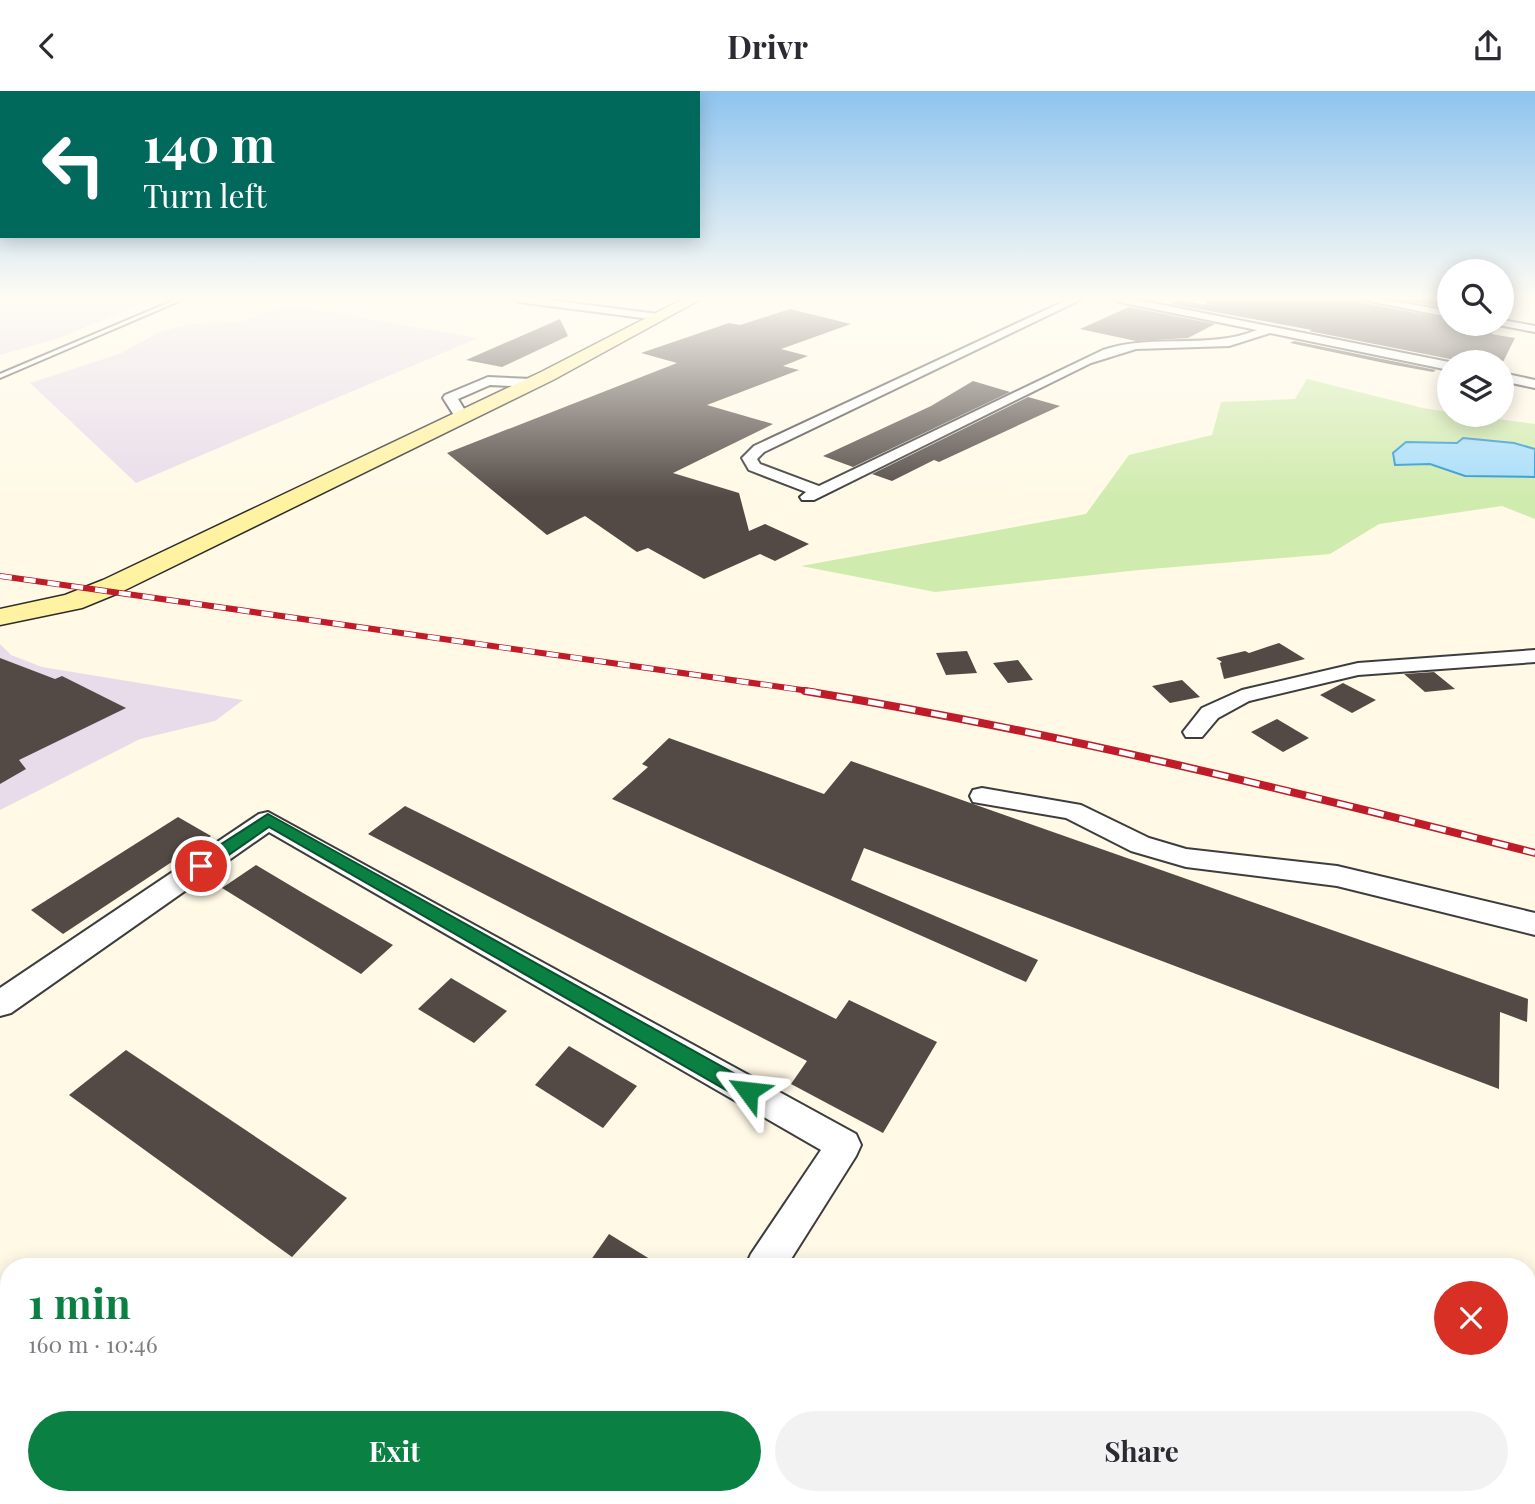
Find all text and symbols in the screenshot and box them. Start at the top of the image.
text: Drivr [727,24,808,67]
icon: back [28,27,66,65]
icon: share [1469,27,1507,65]
text: 140 m [143,110,275,175]
icon: left [28,119,119,210]
text: Turn left [143,173,267,216]
map controls [1437,259,1514,427]
button: search [1437,259,1514,336]
button: layers [1437,350,1514,427]
pin [171,836,231,896]
icon: arrive [182,847,220,885]
position arrow [711,1054,785,1128]
text: 1 min [28,1274,131,1330]
button: close [1434,1281,1508,1355]
text: 160 m · 10:46 [28,1328,158,1359]
button: Exit [28,1411,761,1491]
button: Share [775,1411,1508,1491]

